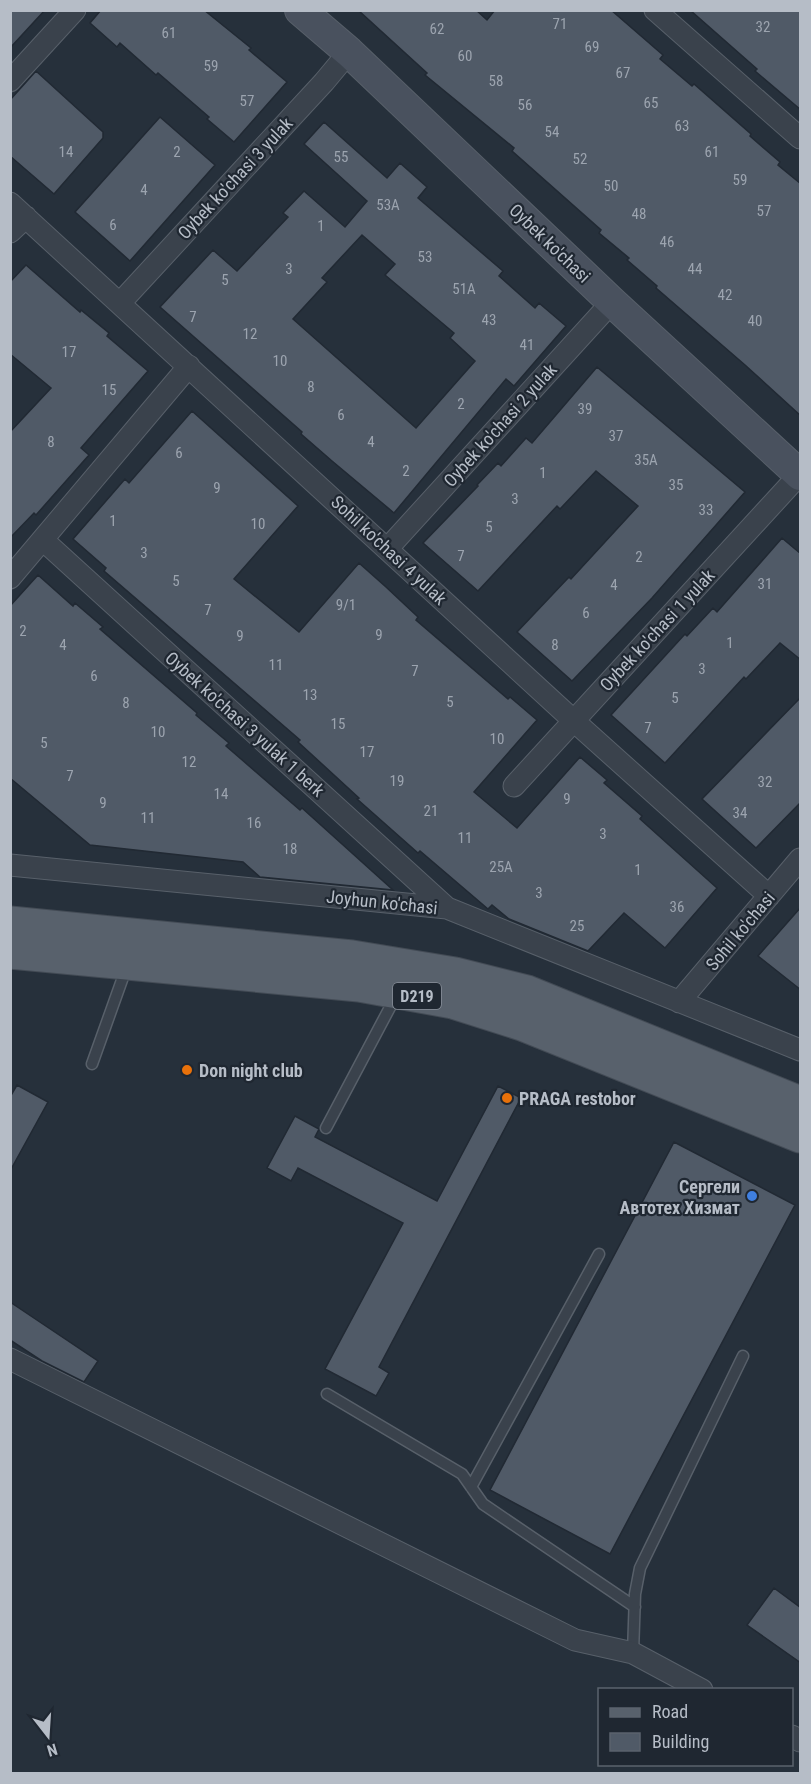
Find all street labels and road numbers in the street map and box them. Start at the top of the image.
street label: Oybek ko'chasi 3 yulak [173,113,297,243]
street label: Oybek ko'chasi [505,199,595,287]
street label: Oybek ko'chasi 2 yulak [439,359,561,491]
street label: Sohil ko'chasi 4 yulak [327,491,451,609]
street label: Oybek ko'chasi 1 yulak [595,565,719,695]
street label: Oybek ko'chasi 3 yulak 1 berk [161,647,329,801]
street label: Joyhun ko'chasi [325,886,439,918]
street label: Sohil ko'chasi [701,887,779,975]
road number: D219 [393,983,441,1009]

